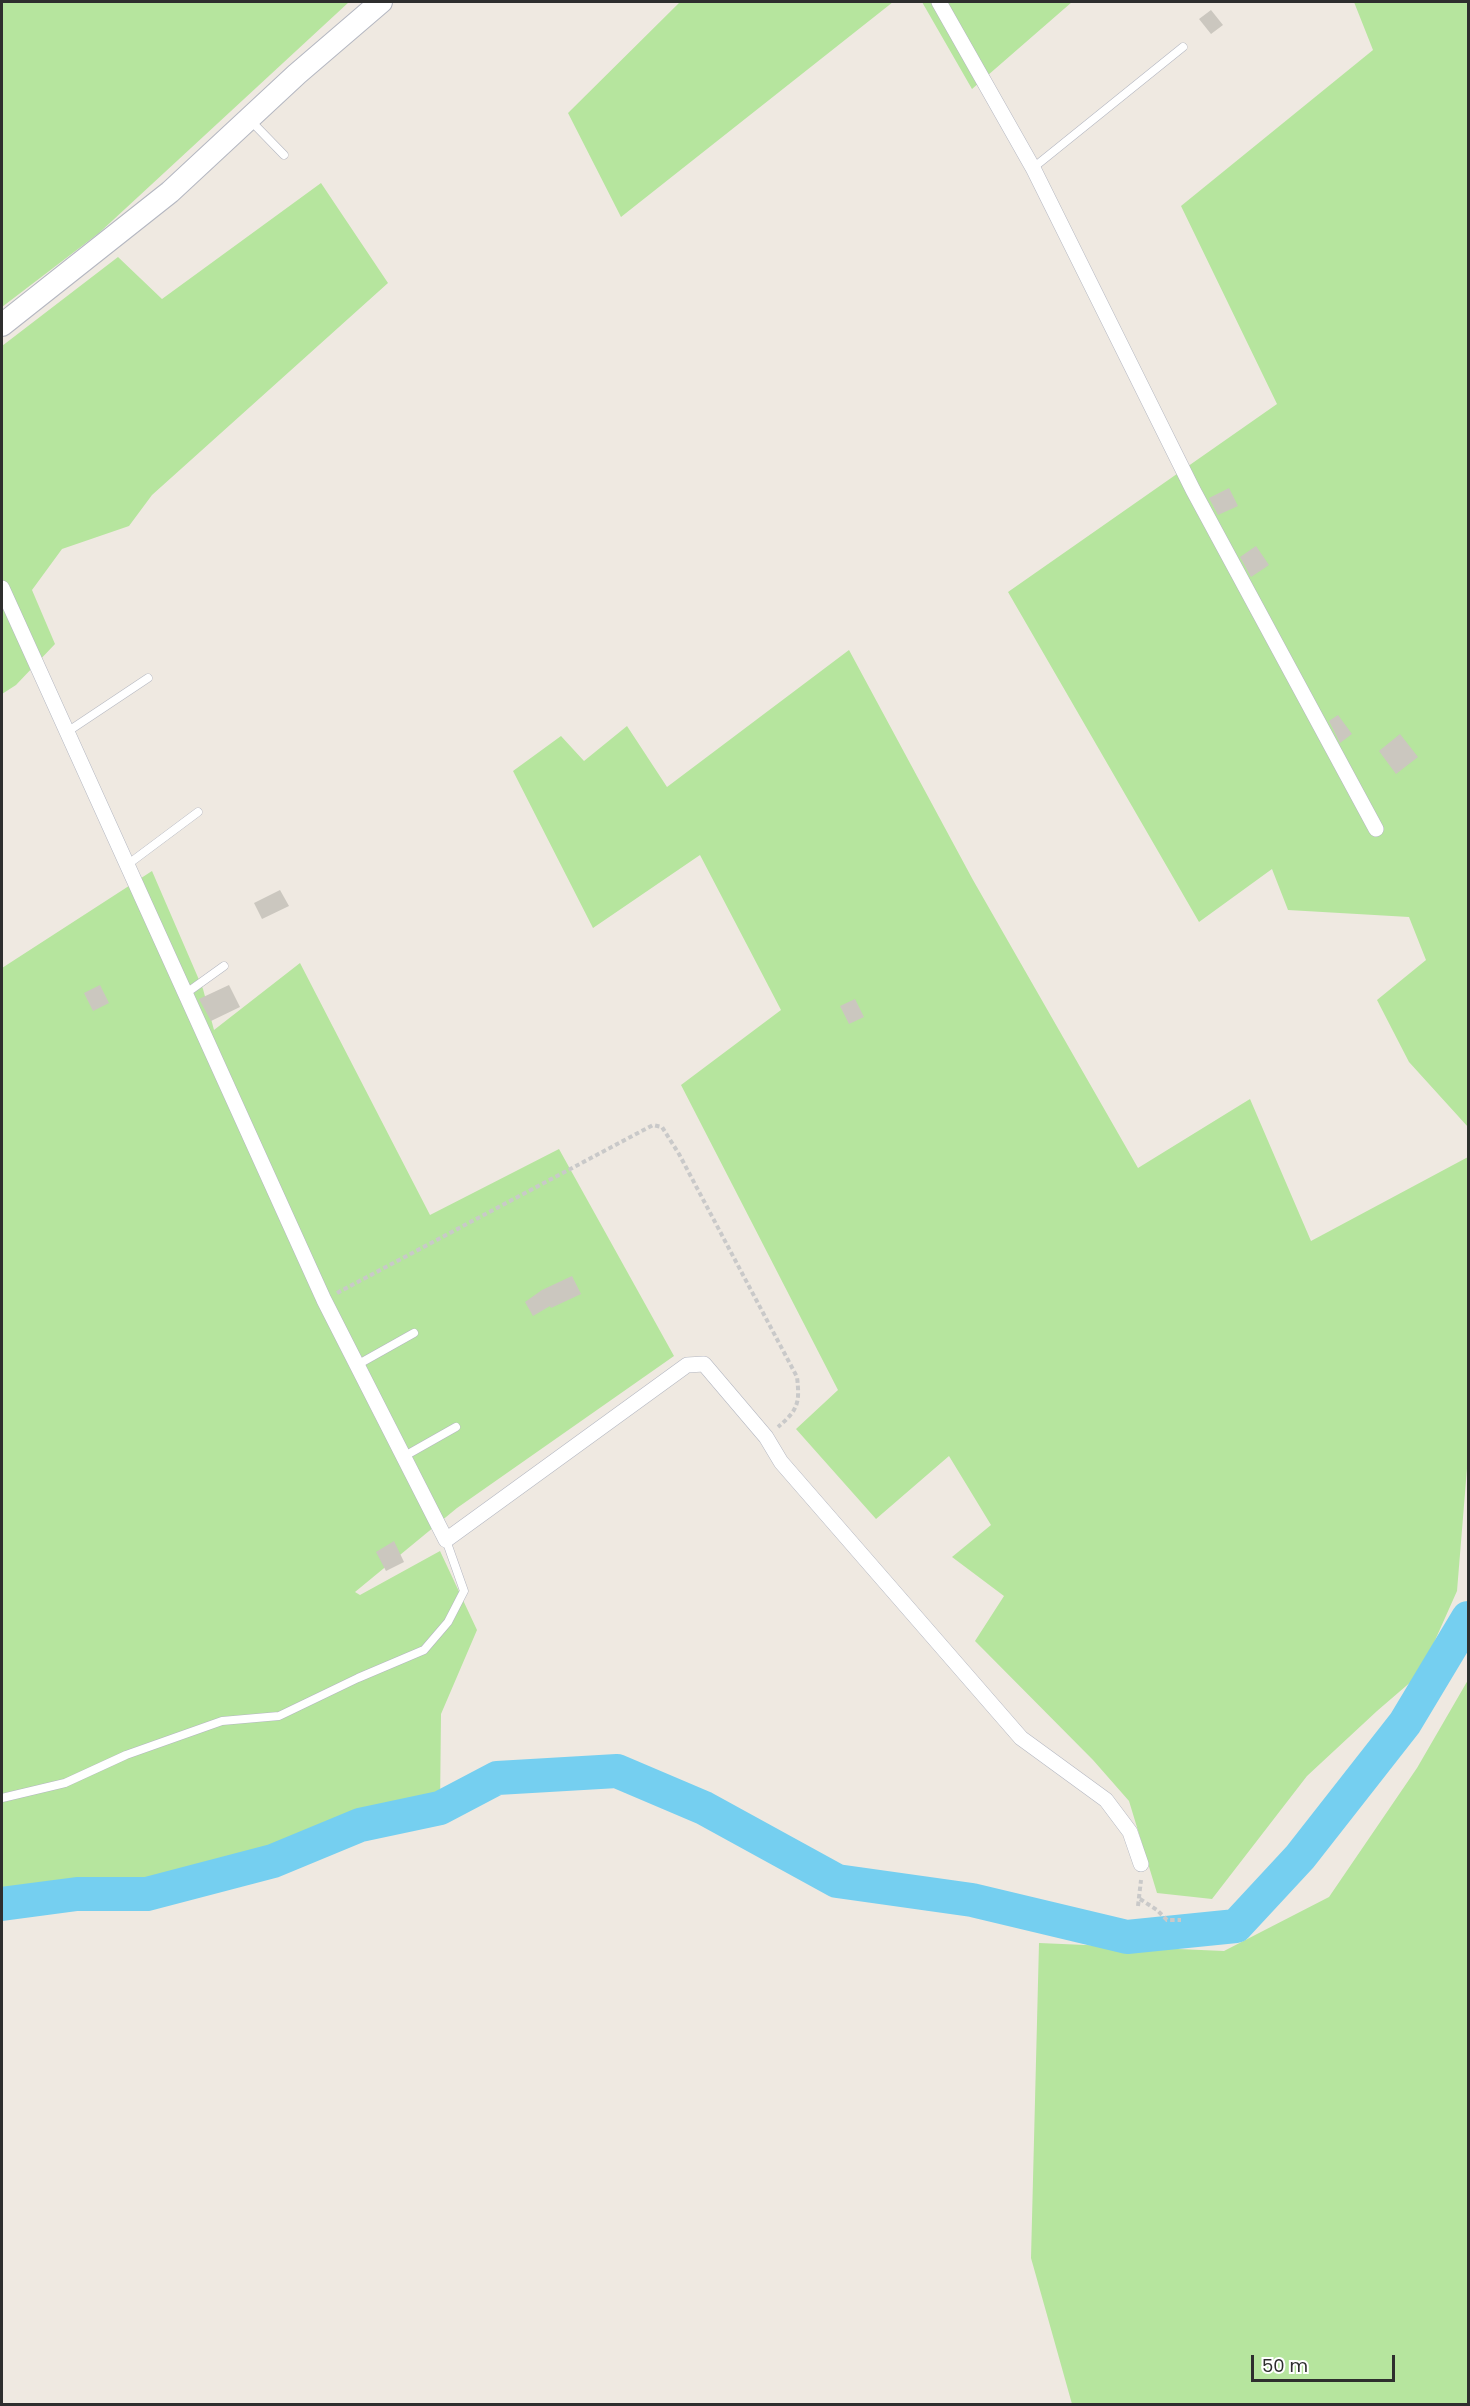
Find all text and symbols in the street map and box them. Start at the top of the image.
scale bar [1254,2343,1398,2381]
text: 50 m [1262,2353,1308,2378]

